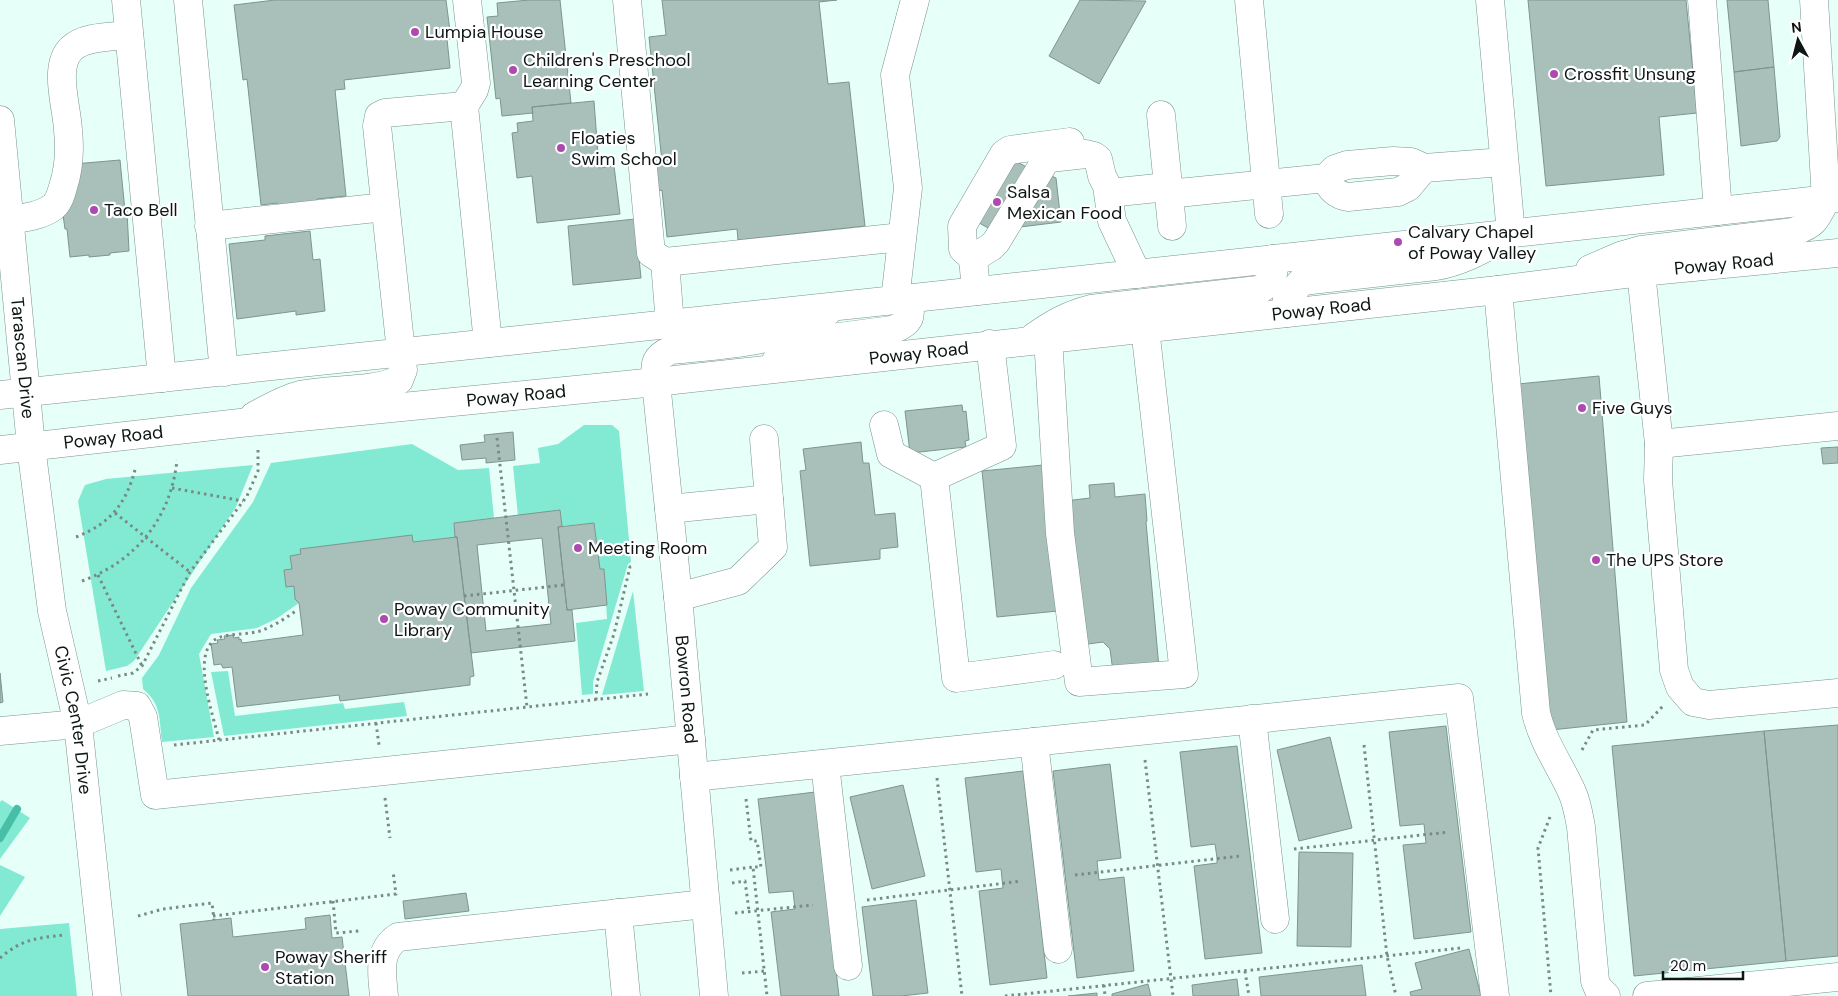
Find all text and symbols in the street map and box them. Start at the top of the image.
north arrow [1773,15,1823,65]
text: N [1790,18,1803,37]
place label: Lumpia House [425,20,544,44]
marker: Lumpia House [409,26,421,38]
place label: Children's Preschool Learning Center [523,48,691,93]
place label: Crossfit Unsung [1564,62,1696,86]
marker: Children's Preschool Learning Center [507,64,519,76]
marker: Crossfit Unsung [1548,68,1560,80]
place label: Floaties Swim School [571,126,677,171]
marker: Floaties Swim School [555,142,567,154]
place label: Salsa Mexican Food [1007,180,1122,225]
marker: Salsa Mexican Food [991,196,1003,208]
place label: Taco Bell [104,198,177,222]
marker: Taco Bell [88,204,100,216]
place label: Calvary Chapel of Poway Valley [1408,220,1536,265]
marker: Calvary Chapel of Poway Valley [1392,236,1404,248]
street label: Poway Road [1673,247,1775,281]
street label: Poway Road [1271,292,1373,327]
street label: Tarascan Drive [5,296,40,420]
street label: Poway Road [868,336,970,371]
street label: Poway Road [465,379,567,413]
place label: Five Guys [1592,396,1672,420]
marker: Five Guys [1576,402,1588,414]
street label: Poway Road [62,420,164,455]
place label: Meeting Room [588,536,707,560]
marker: Meeting Room [572,542,584,554]
place label: The UPS Store [1606,548,1723,572]
marker: The UPS Store [1590,554,1602,566]
place label: Poway Community Library [394,597,550,642]
marker: Poway Community Library [378,613,390,625]
street label: Bowron Road [669,634,703,745]
street label: Civic Center Drive [48,643,97,796]
place label: Poway Sheriff Station [275,945,387,990]
scale bar [1663,948,1743,980]
text: 20 m [1670,956,1706,976]
marker: Poway Sheriff Station [259,961,271,973]

